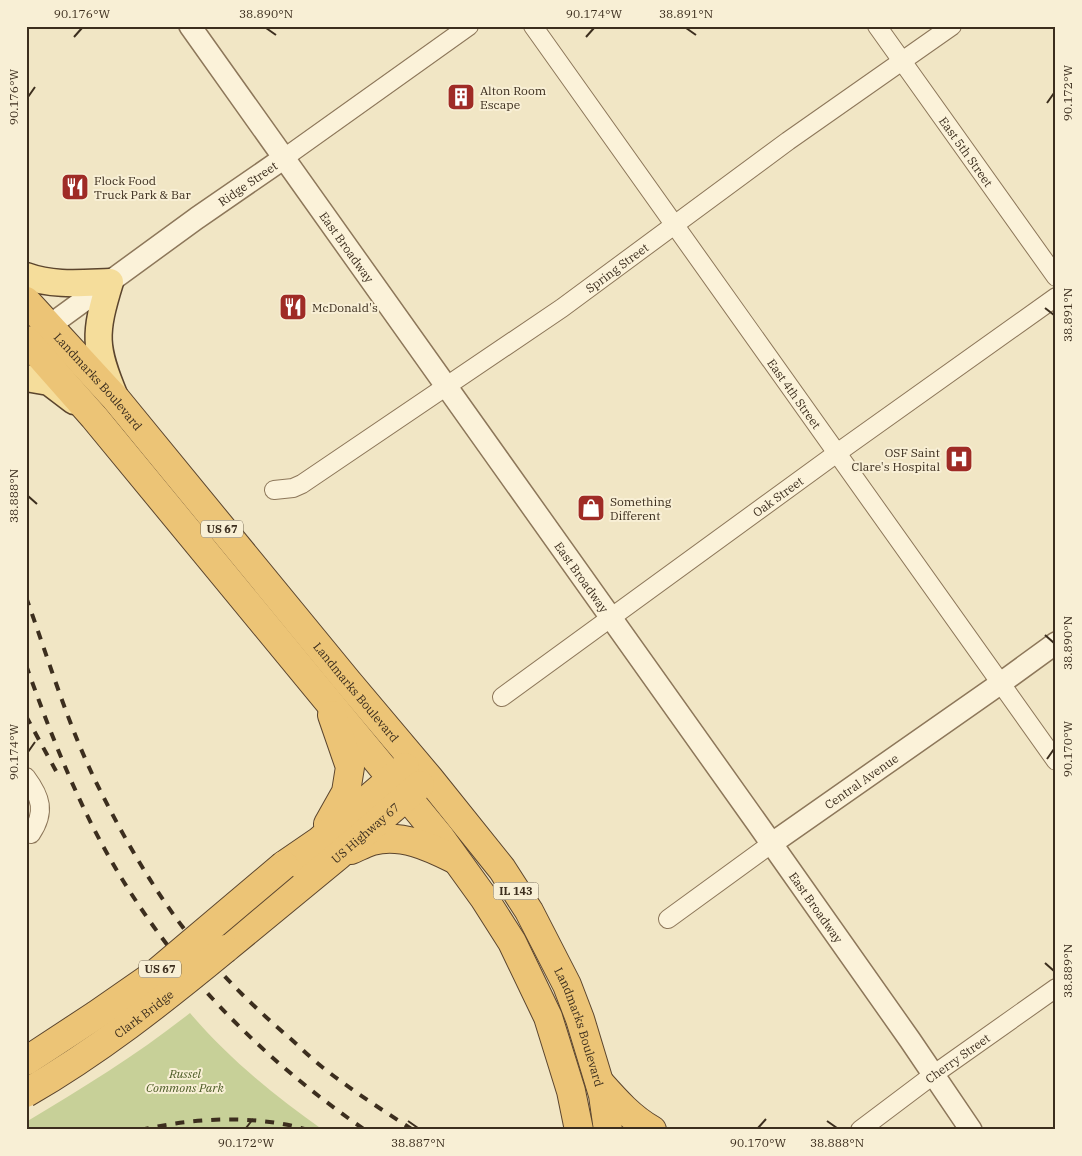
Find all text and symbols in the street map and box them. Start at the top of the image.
text: 90.176°W [54,6,111,21]
text: 38.890°N [239,6,293,21]
text: 90.174°W [566,6,623,21]
text: 38.891°N [659,6,713,21]
text: 90.172°W [1060,64,1075,121]
text: 90.176°W [6,68,21,125]
building icon: Alton Room Escape [446,82,476,112]
place label: Alton Room Escape [480,83,547,112]
street label: East 5th Street [936,113,997,189]
street label: Ridge Street [215,158,280,209]
restaurant icon: Flock Food Truck Park & Bar [60,172,90,202]
place label: Flock Food Truck Park & Bar [94,173,191,202]
street label: East Broadway [317,209,378,286]
street label: Spring Street [582,239,651,296]
text: 38.891°N [1060,288,1075,342]
restaurant icon: McDonald's [278,292,308,322]
place label: McDonald's [312,300,378,315]
street label: Landmarks Boulevard [51,329,146,433]
street label: East 4th Street [764,355,825,431]
hospital icon: OSF Saint Clare's Hospital [944,444,974,474]
place label: OSF Saint Clare's Hospital [851,445,940,474]
text: 38.888°N [6,469,21,523]
street label: Oak Street [749,473,806,520]
shop icon: Something Different [576,493,606,523]
place label: Something Different [610,494,672,523]
road number: US 67 [201,520,243,538]
street label: East Broadway [552,539,612,616]
text: 38.890°N [1060,616,1075,670]
street label: Landmarks Boulevard [311,639,403,745]
text: 90.170°W [1060,720,1075,777]
text: 90.174°W [6,723,21,780]
street label: Central Avenue [821,750,901,812]
street label: US Highway 67 [328,799,402,866]
street label: East Broadway [786,869,847,946]
road number: IL 143 [494,882,538,899]
text: 38.889°N [1060,944,1075,998]
road number: US 67 [139,961,181,978]
street label: Landmarks Boulevard [552,965,607,1088]
street label: Clark Bridge [111,986,176,1041]
street label: Cherry Street [922,1030,992,1086]
park label: Russel Commons Park [146,1066,225,1095]
text: 90.172°W [218,1135,275,1150]
text: 38.887°N [391,1135,445,1150]
text: 90.170°W [730,1135,787,1150]
text: 38.888°N [810,1135,864,1150]

